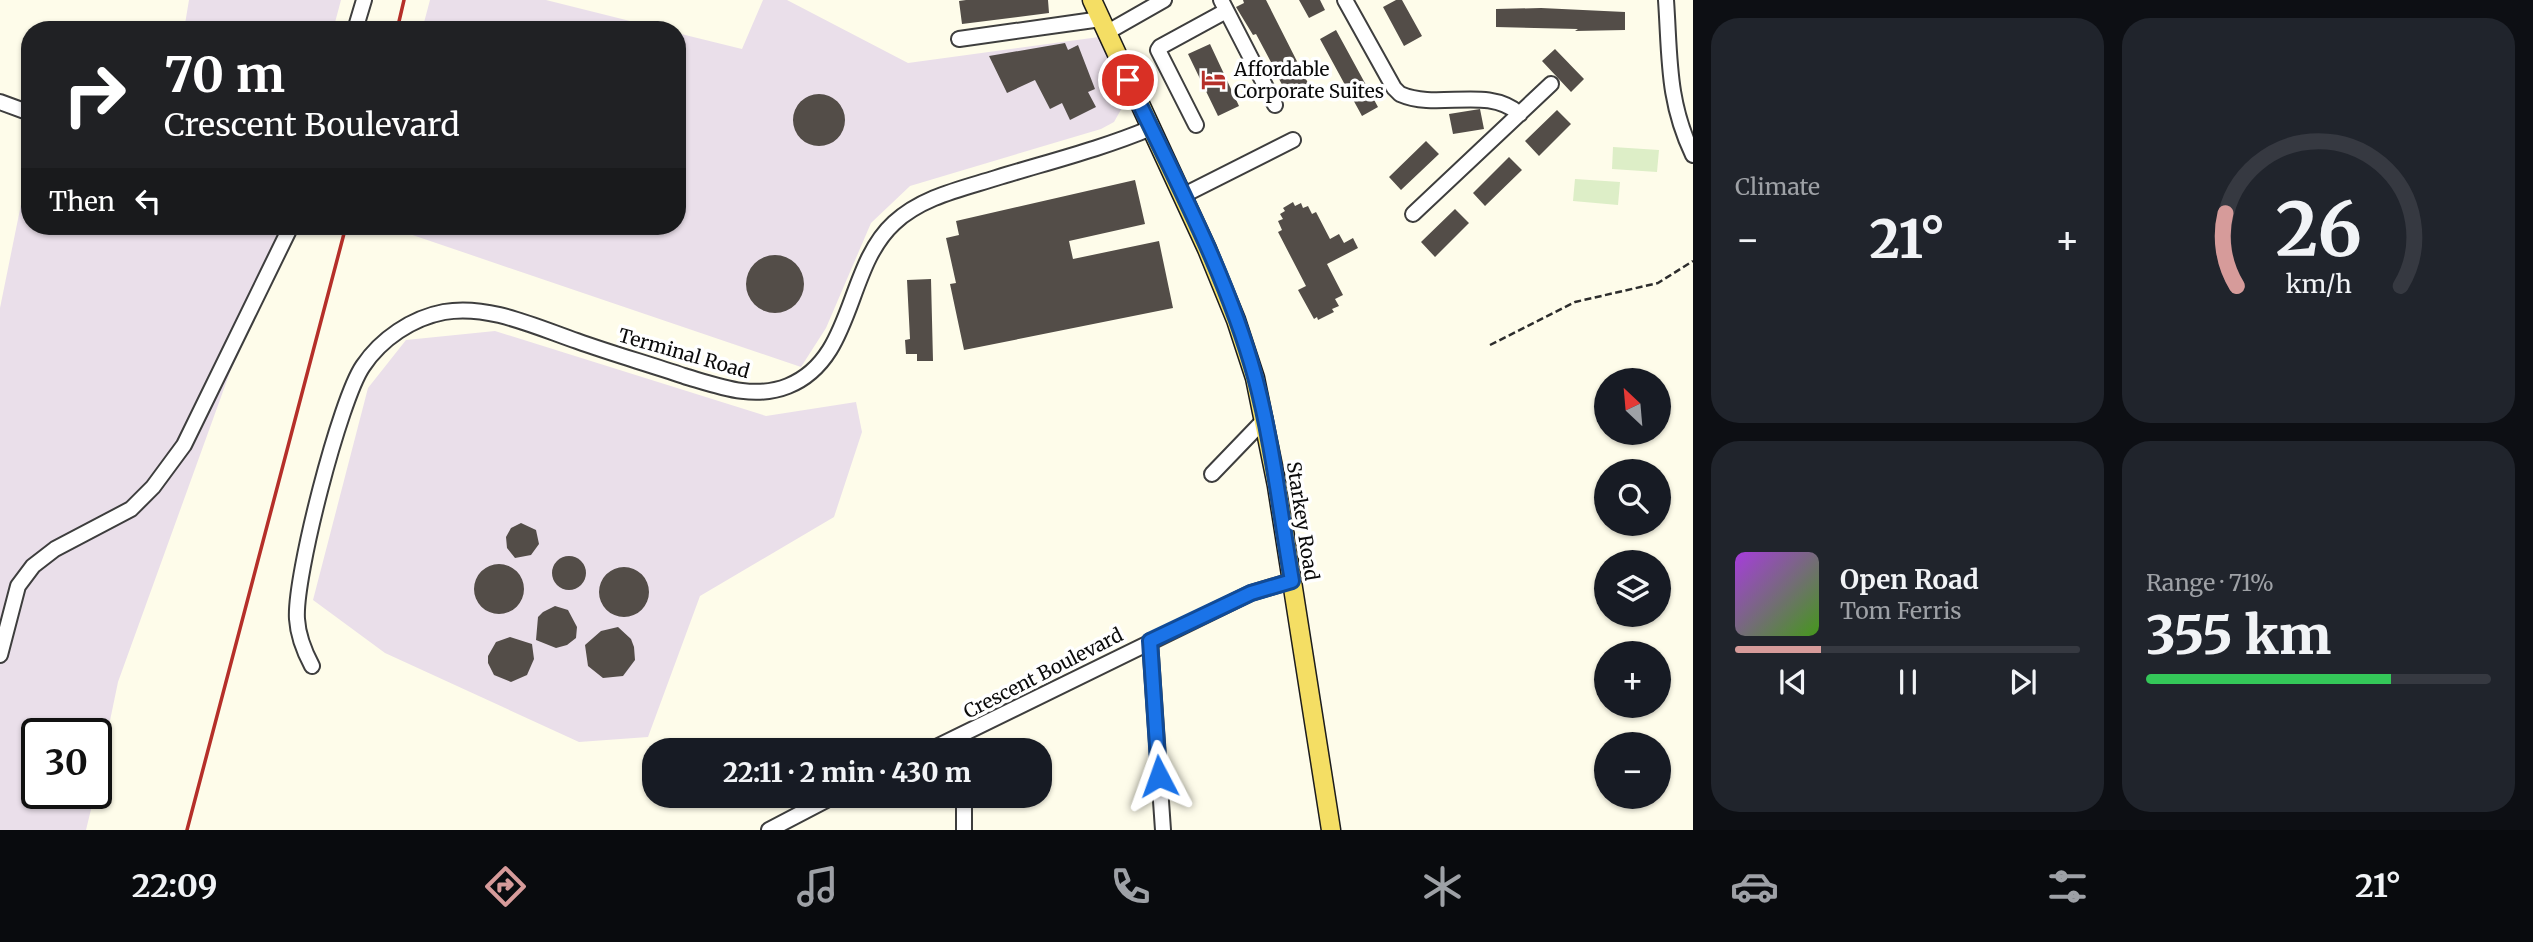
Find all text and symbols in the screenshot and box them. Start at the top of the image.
text: 70 m [164,44,285,105]
icon: right [49,49,140,140]
pin [1098,50,1158,110]
place label: Affordable Corporate Suites [1233,57,1384,103]
icon: arrive [1109,61,1147,99]
hotel icon: Affordable Corporate Suites [1200,66,1228,94]
text: Crescent Boulevard [164,105,460,145]
text: Climate [1735,172,1820,201]
icon: left [129,182,167,220]
text: Then [49,185,115,218]
text: 26 [2275,185,2362,277]
text: 21° [1870,207,1945,272]
text: − [1735,216,1760,263]
text: + [2055,216,2080,263]
text: km/h [2285,268,2352,300]
street label: Terminal Road [616,323,752,383]
north arrow [1594,368,1671,444]
map controls [1594,368,1671,809]
button: search [1594,459,1671,536]
street label: Starkey Road [1282,460,1324,582]
button: layers [1594,550,1671,627]
text: Open Road [1840,563,1979,596]
text: Range · 71% [2146,568,2274,597]
text: Tom Ferris [1840,596,1962,625]
text: 355 km [2146,603,2331,668]
street label: Crescent Boulevard [959,622,1127,724]
button: + [1594,641,1671,718]
icon: previous [1774,663,1812,701]
icon: pause [1889,663,1927,701]
icon: next [2004,663,2042,701]
speed limit sign: 30 [21,718,112,809]
button: − [1594,732,1671,809]
position arrow [1122,739,1196,813]
text: 22:11 · 2 min · 430 m [723,756,971,789]
icon: directions [481,862,530,911]
icon: music [793,862,842,911]
icon: phone [1106,862,1155,911]
icon: climate [1418,862,1467,911]
icon: car [1730,862,1779,911]
icon: filters [2043,862,2092,911]
text: 22:09 [132,866,218,906]
text: 21° [2355,866,2401,906]

